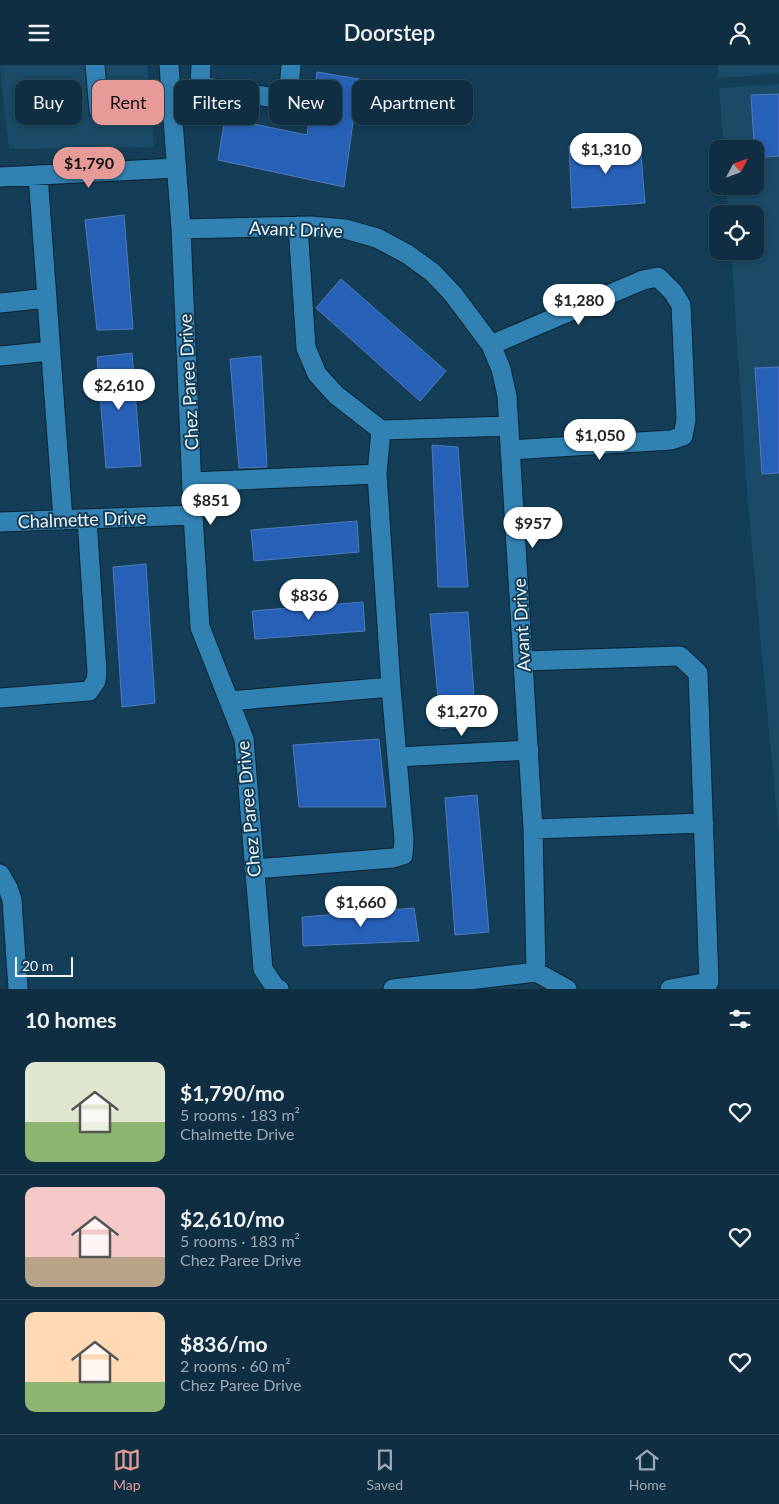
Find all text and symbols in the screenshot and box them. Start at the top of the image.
icon: menu [25,19,53,47]
text: Doorstep [344,19,435,46]
icon: person [726,19,754,47]
chip: Buy [15,80,82,125]
chip: Rent [92,80,164,125]
chip: Filters [174,80,259,125]
chip: New [269,80,342,125]
chip: Apartment [352,80,473,125]
pin: $1,310 [565,133,647,175]
text: $1,310 [581,139,631,158]
north arrow [709,140,764,195]
map controls [709,140,764,260]
pin: $1,790 [48,147,130,189]
text: $1,790 [64,153,114,172]
button: locate [709,205,764,260]
street label: Avant Drive [249,216,343,242]
pin: $1,280 [538,283,620,326]
text: $1,280 [554,290,604,309]
street label: Chez Paree Drive [173,313,203,451]
pin: $2,610 [78,369,160,411]
text: $2,610 [94,375,144,394]
pin: $1,050 [559,419,641,461]
text: $1,050 [575,425,625,444]
pin: $851 [181,483,241,526]
text: $851 [192,490,230,509]
street label: Chalmette Drive [17,506,147,532]
pin: $957 [503,507,563,549]
text: $957 [514,513,552,532]
street label: Avant Drive [508,578,534,672]
pin: $836 [279,579,339,621]
text: $836 [290,585,328,604]
pin: $1,270 [421,695,503,737]
text: $1,270 [437,701,487,720]
street label: Chez Paree Drive [231,740,265,878]
pin: $1,660 [320,885,402,928]
text: $1,660 [336,892,386,911]
scale bar [15,954,72,977]
text: 20 m [22,957,53,974]
icon: filters [726,1005,754,1033]
text: 10 homes [25,1007,116,1032]
text: $1,790/mo [180,1080,285,1105]
icon: home [65,1082,125,1142]
icon: heart [726,1098,754,1126]
text: 5 rooms · 183 m² [180,1105,300,1124]
text: Chalmette Drive [180,1124,294,1143]
text: $2,610/mo [180,1206,285,1231]
icon: home [65,1207,125,1267]
icon: heart [726,1223,754,1251]
text: 5 rooms · 183 m² [180,1231,300,1250]
text: Chez Paree Drive [180,1250,301,1269]
text: $836/mo [180,1331,268,1356]
icon: home [65,1332,125,1392]
icon: heart [726,1348,754,1376]
text: 2 rooms · 60 m² [180,1356,291,1375]
text: Chez Paree Drive [180,1375,301,1394]
tab: Map [113,1446,141,1493]
tab: Saved [367,1446,403,1493]
tab: Home [629,1446,666,1493]

